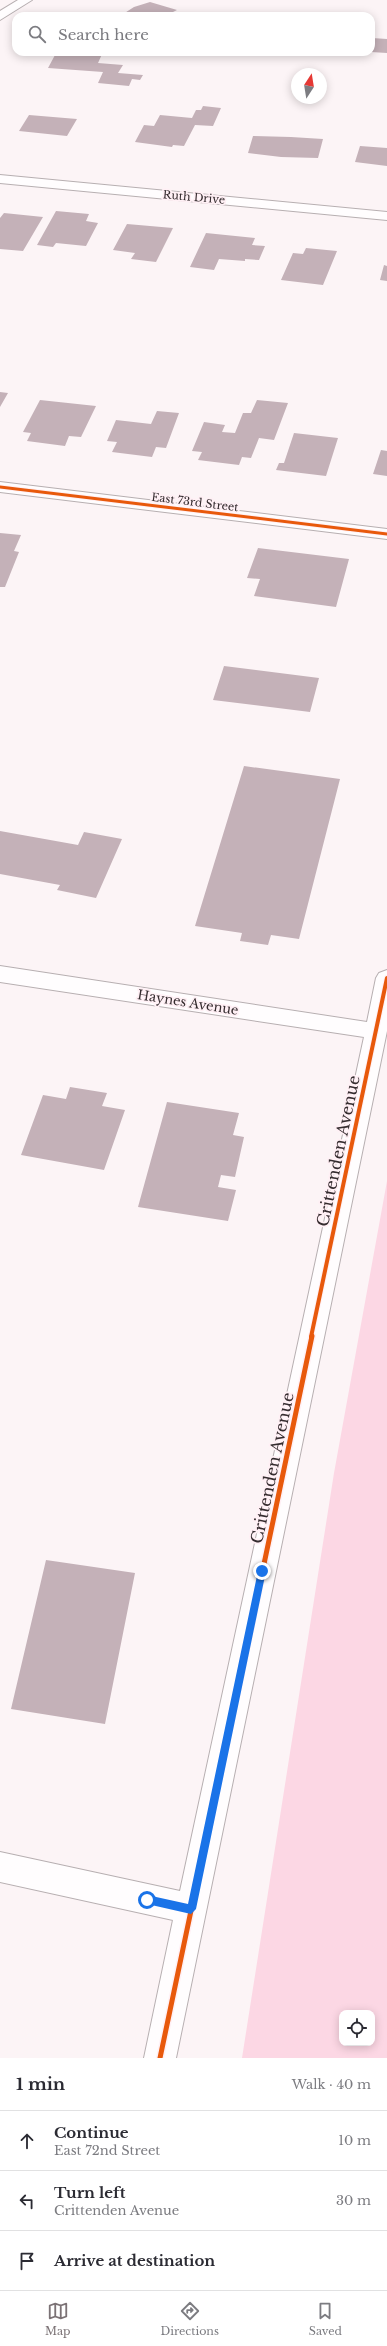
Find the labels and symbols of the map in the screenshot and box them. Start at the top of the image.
north arrow [291,68,327,104]
street label: Ruth Drive [162,187,226,207]
street label: East 73rd Street [151,490,240,514]
street label: Haynes Avenue [136,986,240,1019]
street label: Crittenden Avenue [312,1074,364,1228]
street label: Crittenden Avenue [246,1391,298,1545]
route end [253,1562,271,1580]
route start [138,1891,156,1909]

